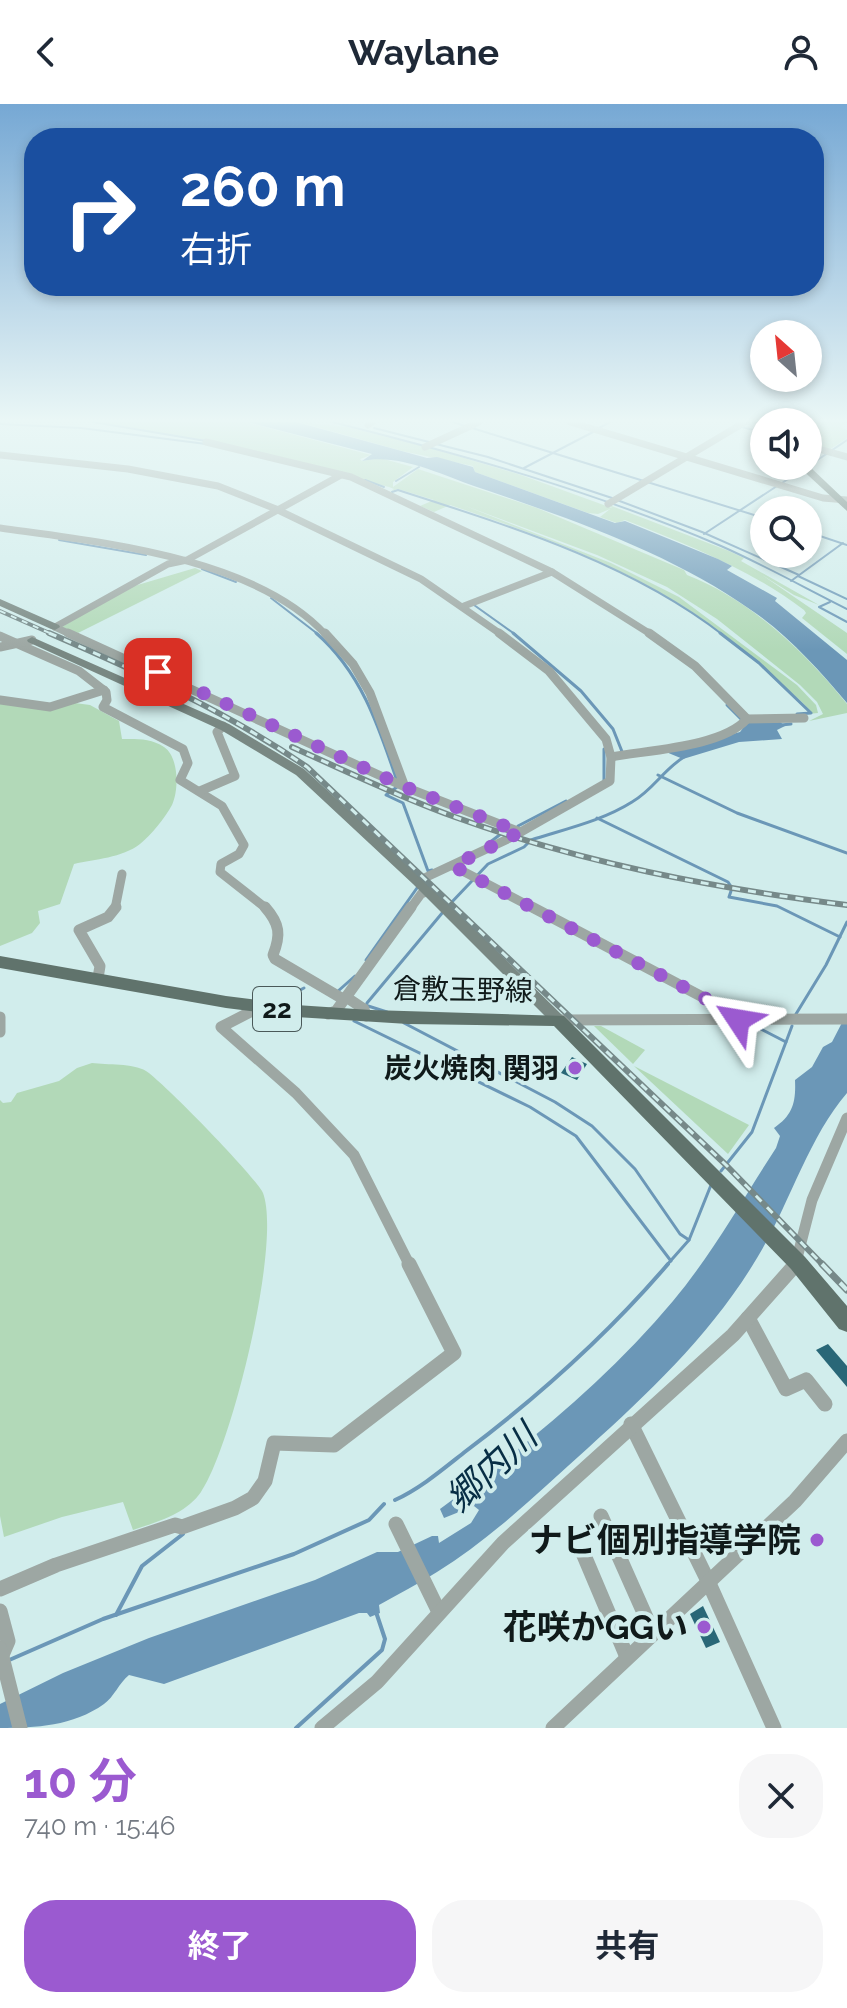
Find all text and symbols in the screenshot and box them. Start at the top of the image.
icon: back [24,30,68,74]
icon: person [779,30,823,74]
text: Waylane [348,31,499,73]
text: 260 m [180,153,346,219]
icon: right [48,160,152,264]
text: 右折 [180,228,252,270]
north arrow [750,320,822,392]
map controls [750,320,822,568]
button: sound [750,408,822,480]
button: search [750,496,822,568]
pin [124,638,192,706]
icon: arrive [136,650,180,694]
street label: 倉敷玉野線 [393,972,533,1008]
position arrow [696,978,780,1062]
road number: 22 [253,987,301,1031]
place label: 炭火焼肉 関羽 [384,1052,559,1085]
marker: 炭火焼肉 関羽 [566,1059,584,1077]
water label: 郷内川 [437,1412,548,1519]
place label: ナビ個別指導学院 [529,1520,801,1560]
marker: ナビ個別指導学院 [808,1531,826,1549]
place label: 花咲かGGい [503,1607,688,1647]
marker: 花咲かGGい [695,1618,713,1636]
text: 10 分 [24,1753,137,1809]
button: close [739,1754,823,1838]
text: 740 m · 15:46 [24,1811,175,1841]
button: 終了 [24,1900,416,1992]
button: 共有 [432,1900,823,1992]

